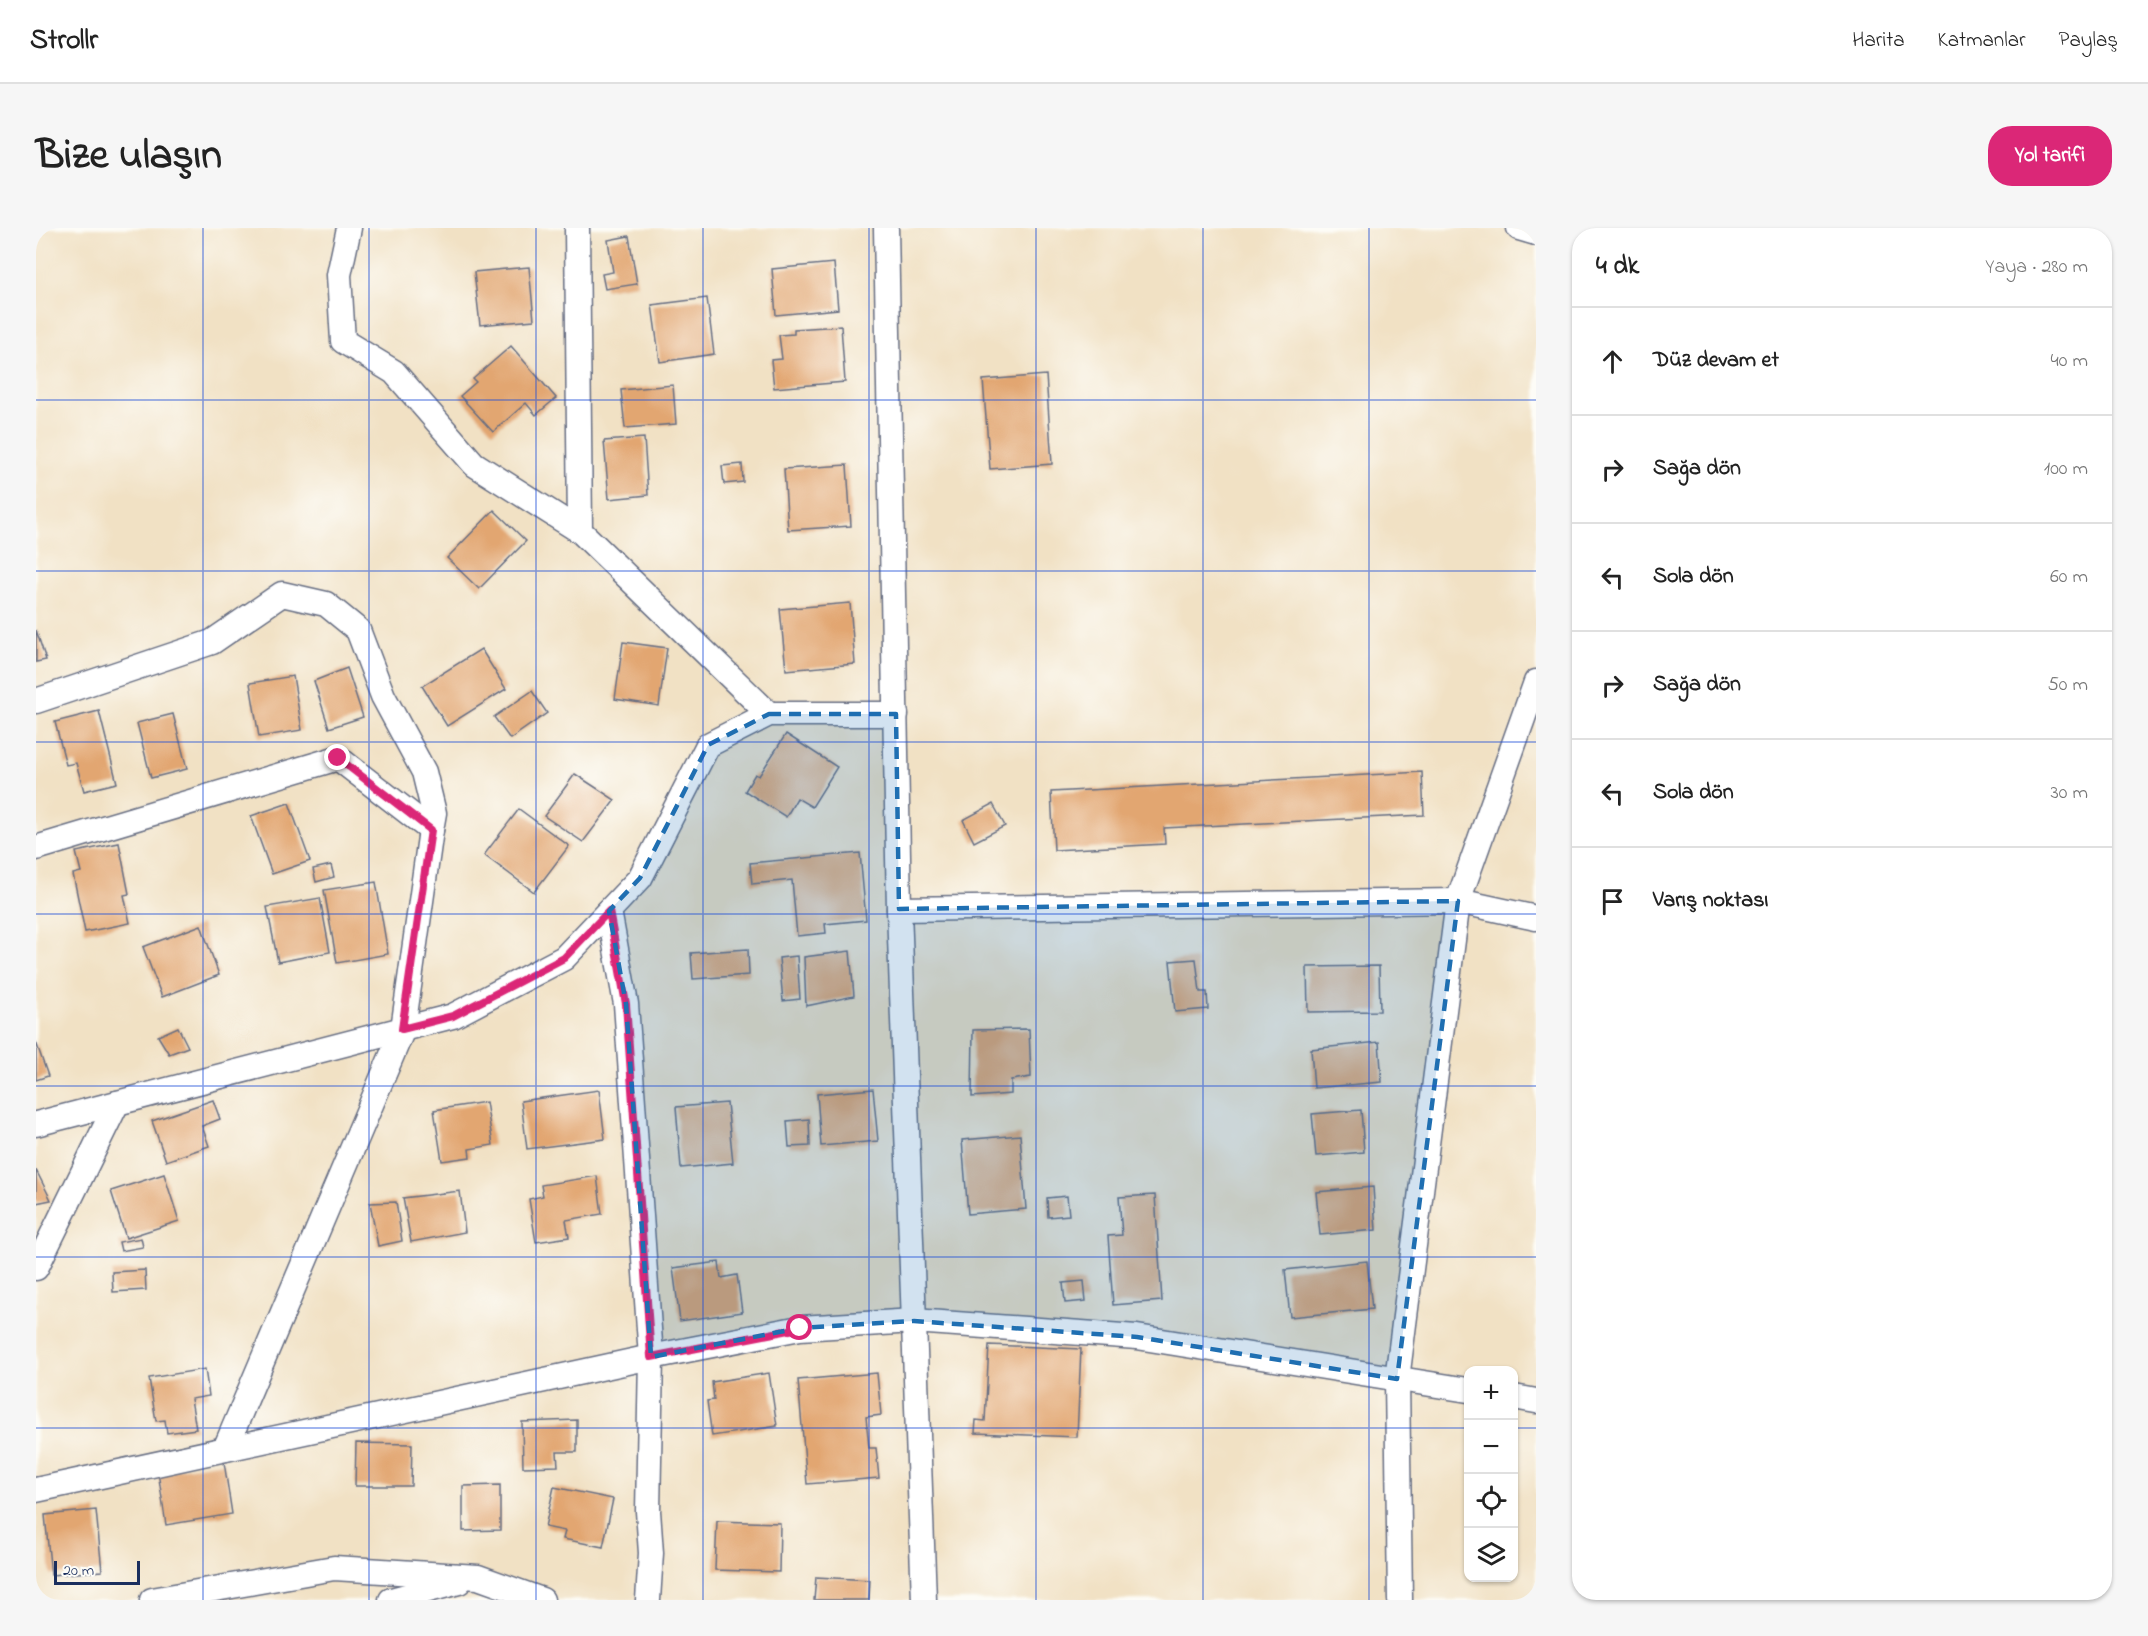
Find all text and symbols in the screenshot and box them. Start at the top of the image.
text: Strollr [30,21,98,62]
text: Harita [1852,26,1905,56]
text: Katmanlar [1938,26,2026,56]
text: Paylaş [2059,26,2118,56]
text: Bize ulaşın [36,126,222,187]
button: Yol tarifi [1988,126,2112,186]
text: 4 dk [1596,248,1639,286]
text: Yaya · 280 m [1985,253,2088,282]
icon: ahead [1596,345,1629,378]
text: Düz devam et [1653,345,1779,377]
text: 40 m [2051,347,2088,376]
icon: right [1596,453,1629,486]
text: Sağa dön [1653,453,1741,485]
text: 100 m [2044,455,2088,484]
icon: left [1596,561,1629,594]
text: Sola dön [1653,561,1734,593]
text: 60 m [2050,563,2088,592]
icon: right [1596,669,1629,702]
text: Sağa dön [1653,669,1741,701]
text: 50 m [2047,671,2088,700]
route end [324,744,350,770]
icon: left [1596,777,1629,810]
text: Sola dön [1653,777,1734,809]
text: 30 m [2051,779,2088,808]
icon: arrive [1596,885,1629,918]
text: Varış noktası [1653,885,1768,917]
route start [786,1314,812,1340]
map controls [1464,1366,1518,1582]
button: + [1464,1366,1518,1420]
button: − [1464,1420,1518,1474]
button: locate [1464,1474,1518,1528]
button: layers [1464,1528,1518,1582]
scale bar [54,1558,140,1586]
text: 20 m [63,1559,94,1583]

